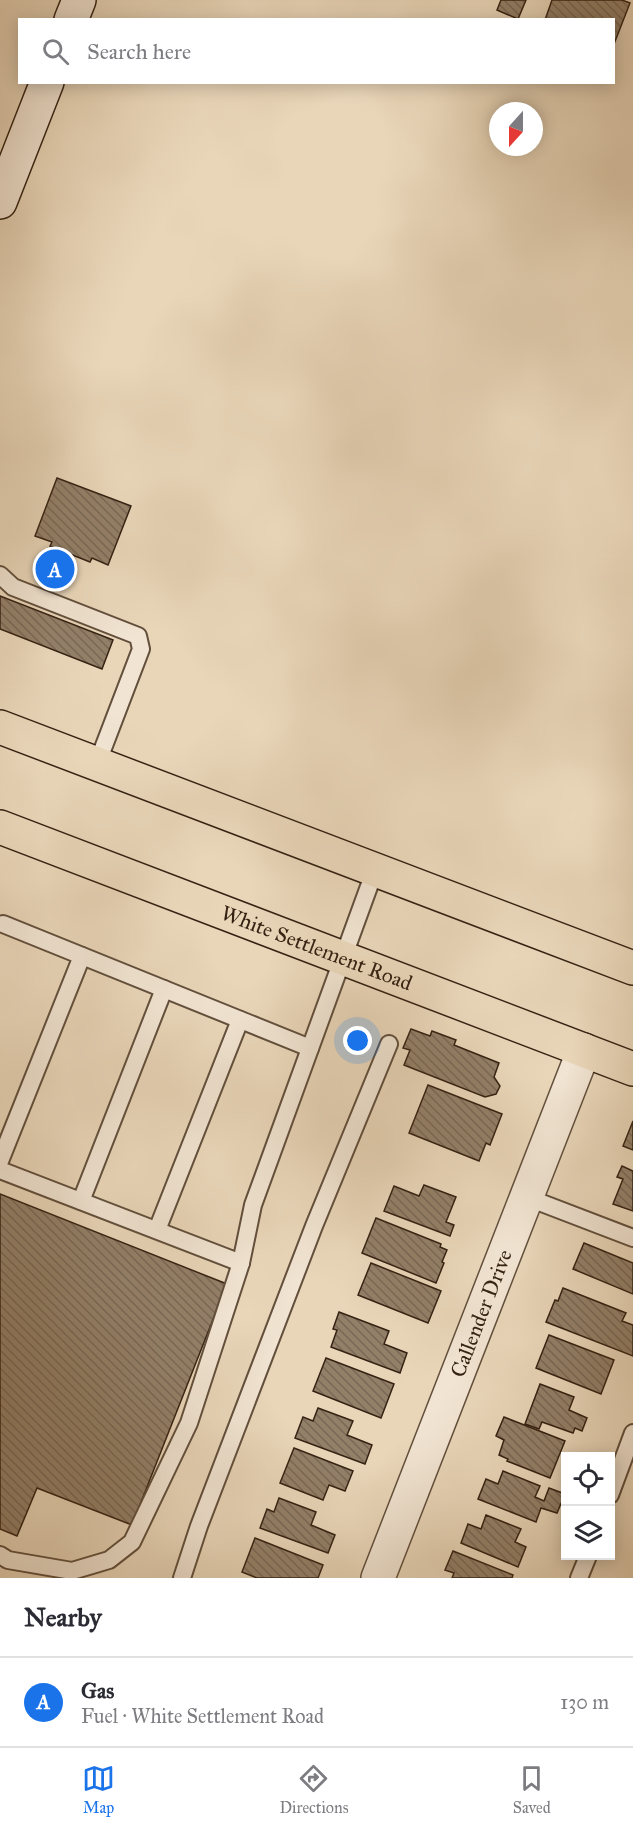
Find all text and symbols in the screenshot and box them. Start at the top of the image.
search box [18,18,615,84]
icon: search [39,35,72,68]
text: Search here [87,38,191,65]
north arrow [489,102,543,156]
pin: A [36,546,74,592]
street label: White Settlement Road [217,900,416,997]
your location [343,1026,372,1055]
street label: Callender Drive [445,1246,518,1381]
map controls [561,1452,615,1560]
button: locate [561,1452,615,1506]
button: layers [561,1506,615,1560]
text: Nearby [24,1601,102,1633]
text: Gas [81,1677,114,1704]
text: A [37,1690,50,1714]
text: 130 m [560,1690,609,1714]
text: Fuel · White Settlement Road [81,1704,324,1728]
tab: Map [82,1762,115,1817]
tab: Directions [279,1762,348,1817]
tab: Saved [513,1762,551,1817]

